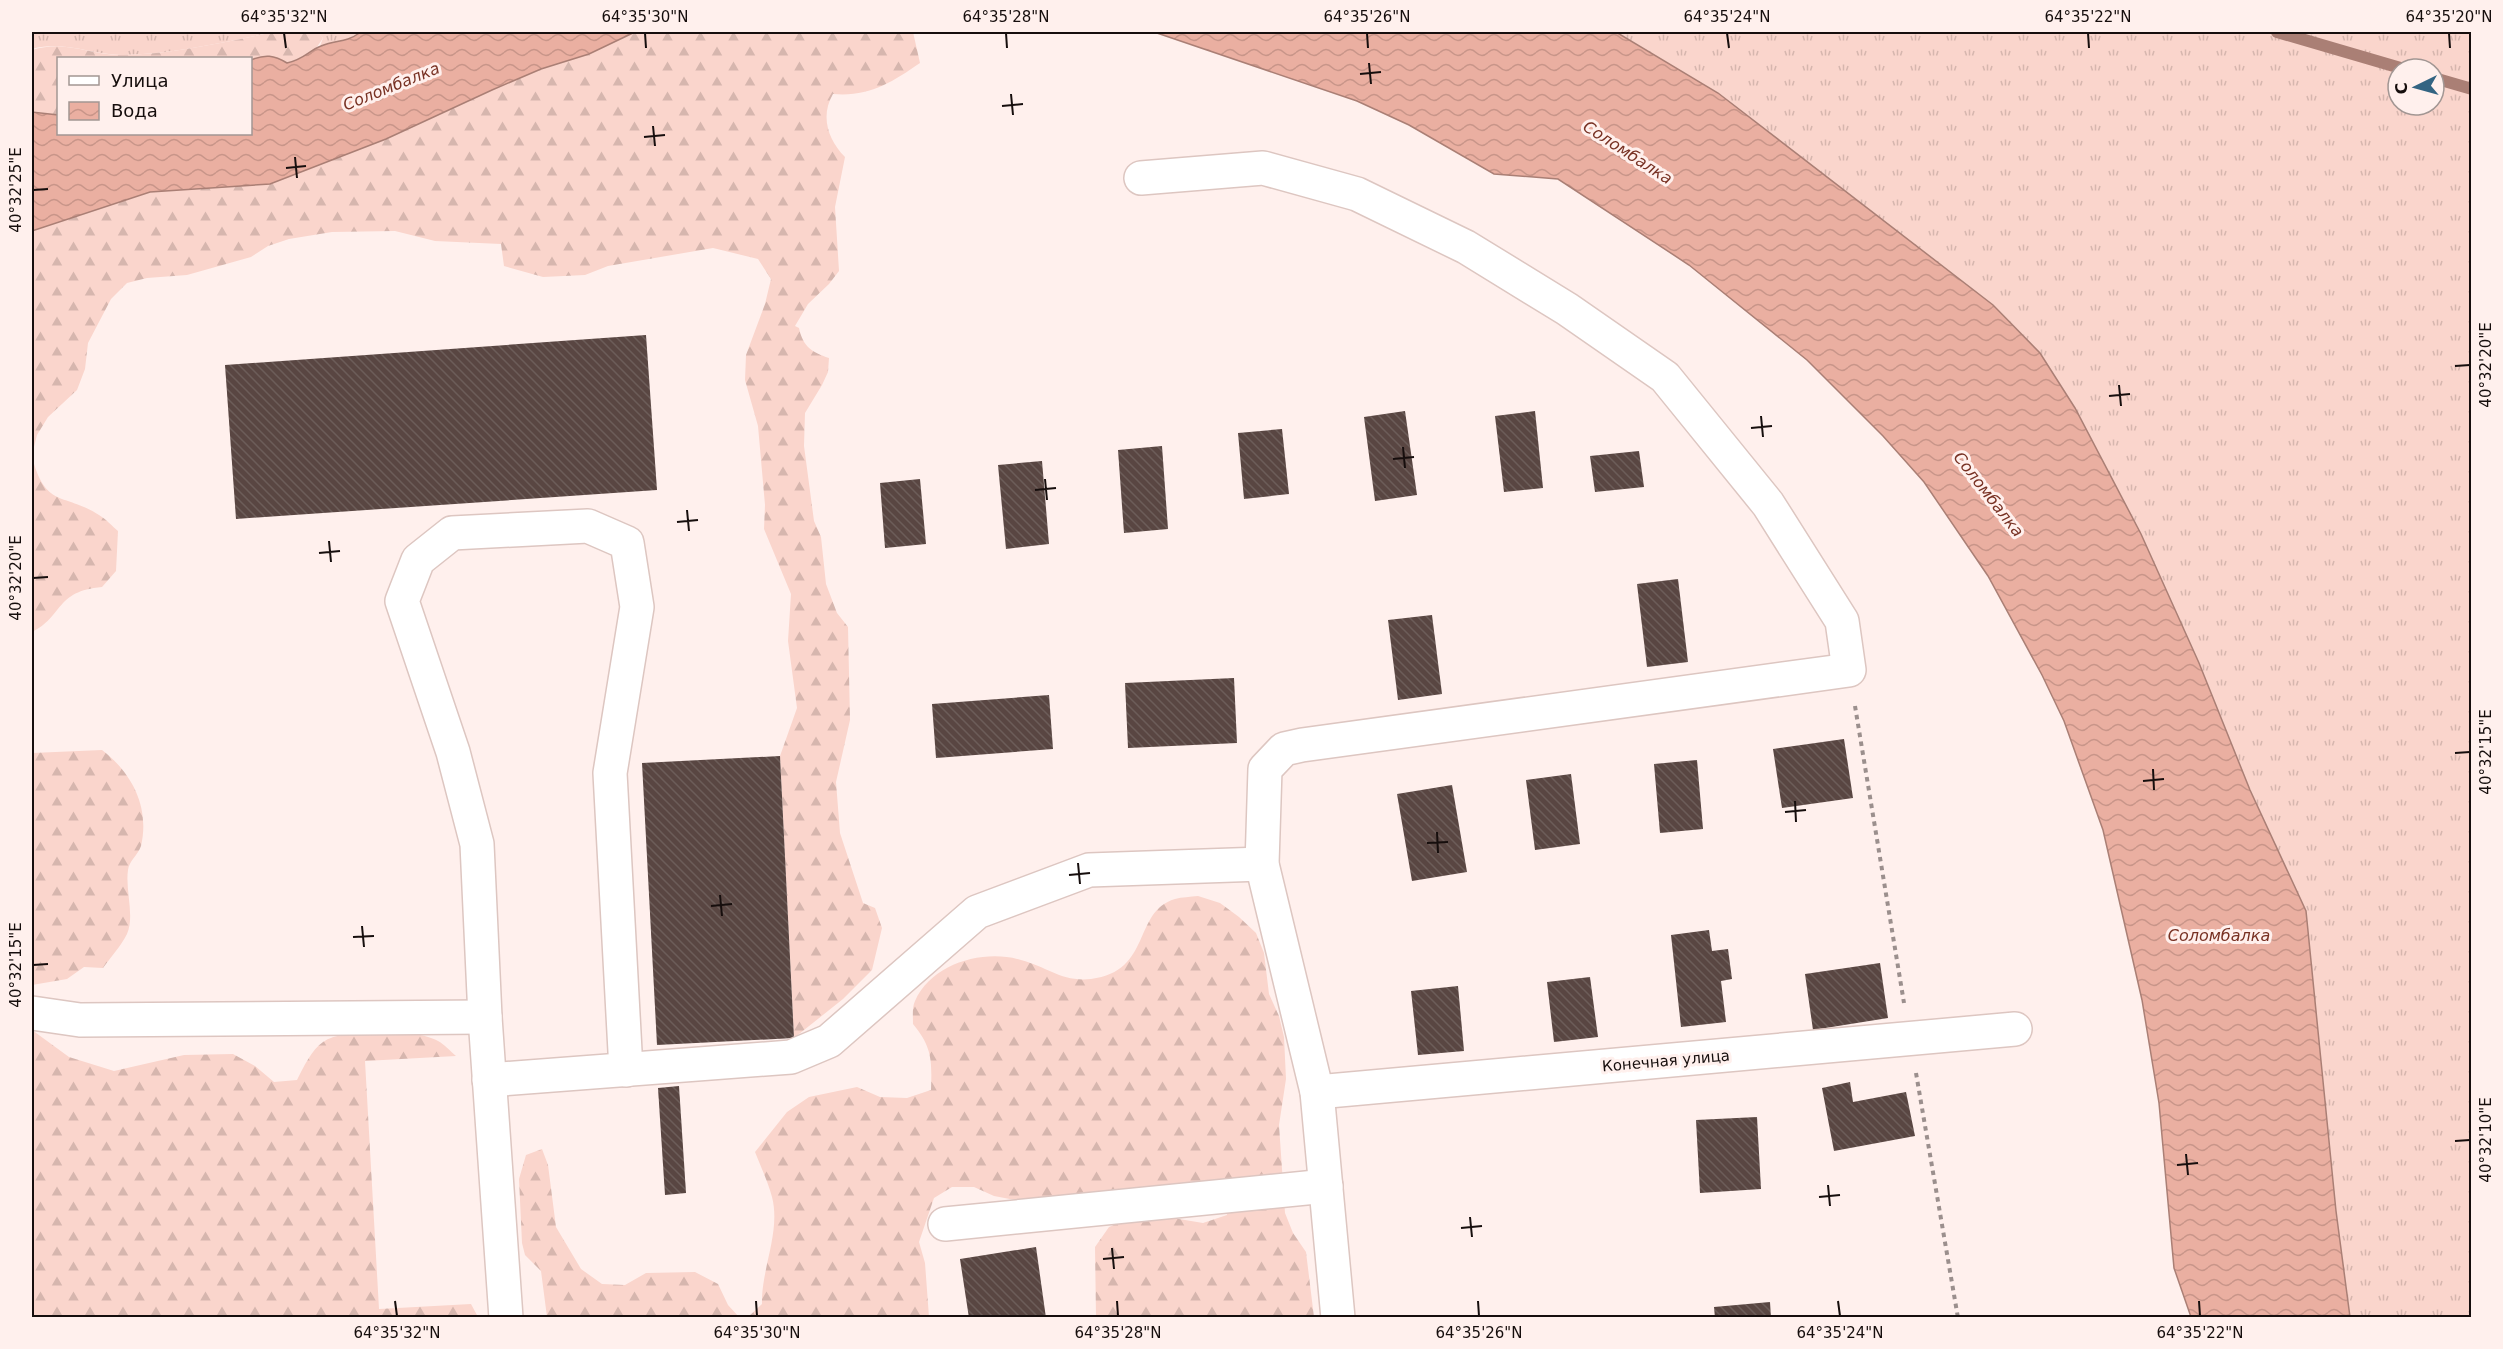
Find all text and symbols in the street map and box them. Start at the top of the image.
text: 64°35'32"N [240,8,328,26]
text: 64°35'30"N [601,8,689,26]
text: 64°35'28"N [962,8,1050,26]
text: 64°35'26"N [1323,8,1411,26]
text: 64°35'24"N [1683,8,1771,26]
text: 64°35'22"N [2044,8,2132,26]
text: 64°35'20"N [2405,8,2493,26]
legend [57,57,252,135]
north arrow [2386,57,2446,117]
water label: Соломбалка [340,58,442,114]
text: Улица [111,70,168,91]
text: С [2392,82,2412,95]
text: Вода [111,100,158,121]
water label: Соломбалка [1580,117,1676,188]
text: 40°32'25"E [7,147,25,233]
text: 40°32'20"E [2477,322,2495,408]
water label: Соломбалка [1950,448,2028,541]
text: 40°32'20"E [7,535,25,621]
text: 40°32'15"E [2477,709,2495,795]
text: 40°32'15"E [7,922,25,1008]
water label: Соломбалка [2168,926,2270,945]
street label: Конечная улица [1601,1046,1731,1076]
text: 40°32'10"E [2477,1097,2495,1183]
text: 64°35'32"N [353,1324,441,1342]
text: 64°35'30"N [713,1324,801,1342]
text: 64°35'28"N [1074,1324,1162,1342]
text: 64°35'26"N [1435,1324,1523,1342]
text: 64°35'24"N [1796,1324,1884,1342]
text: 64°35'22"N [2156,1324,2244,1342]

